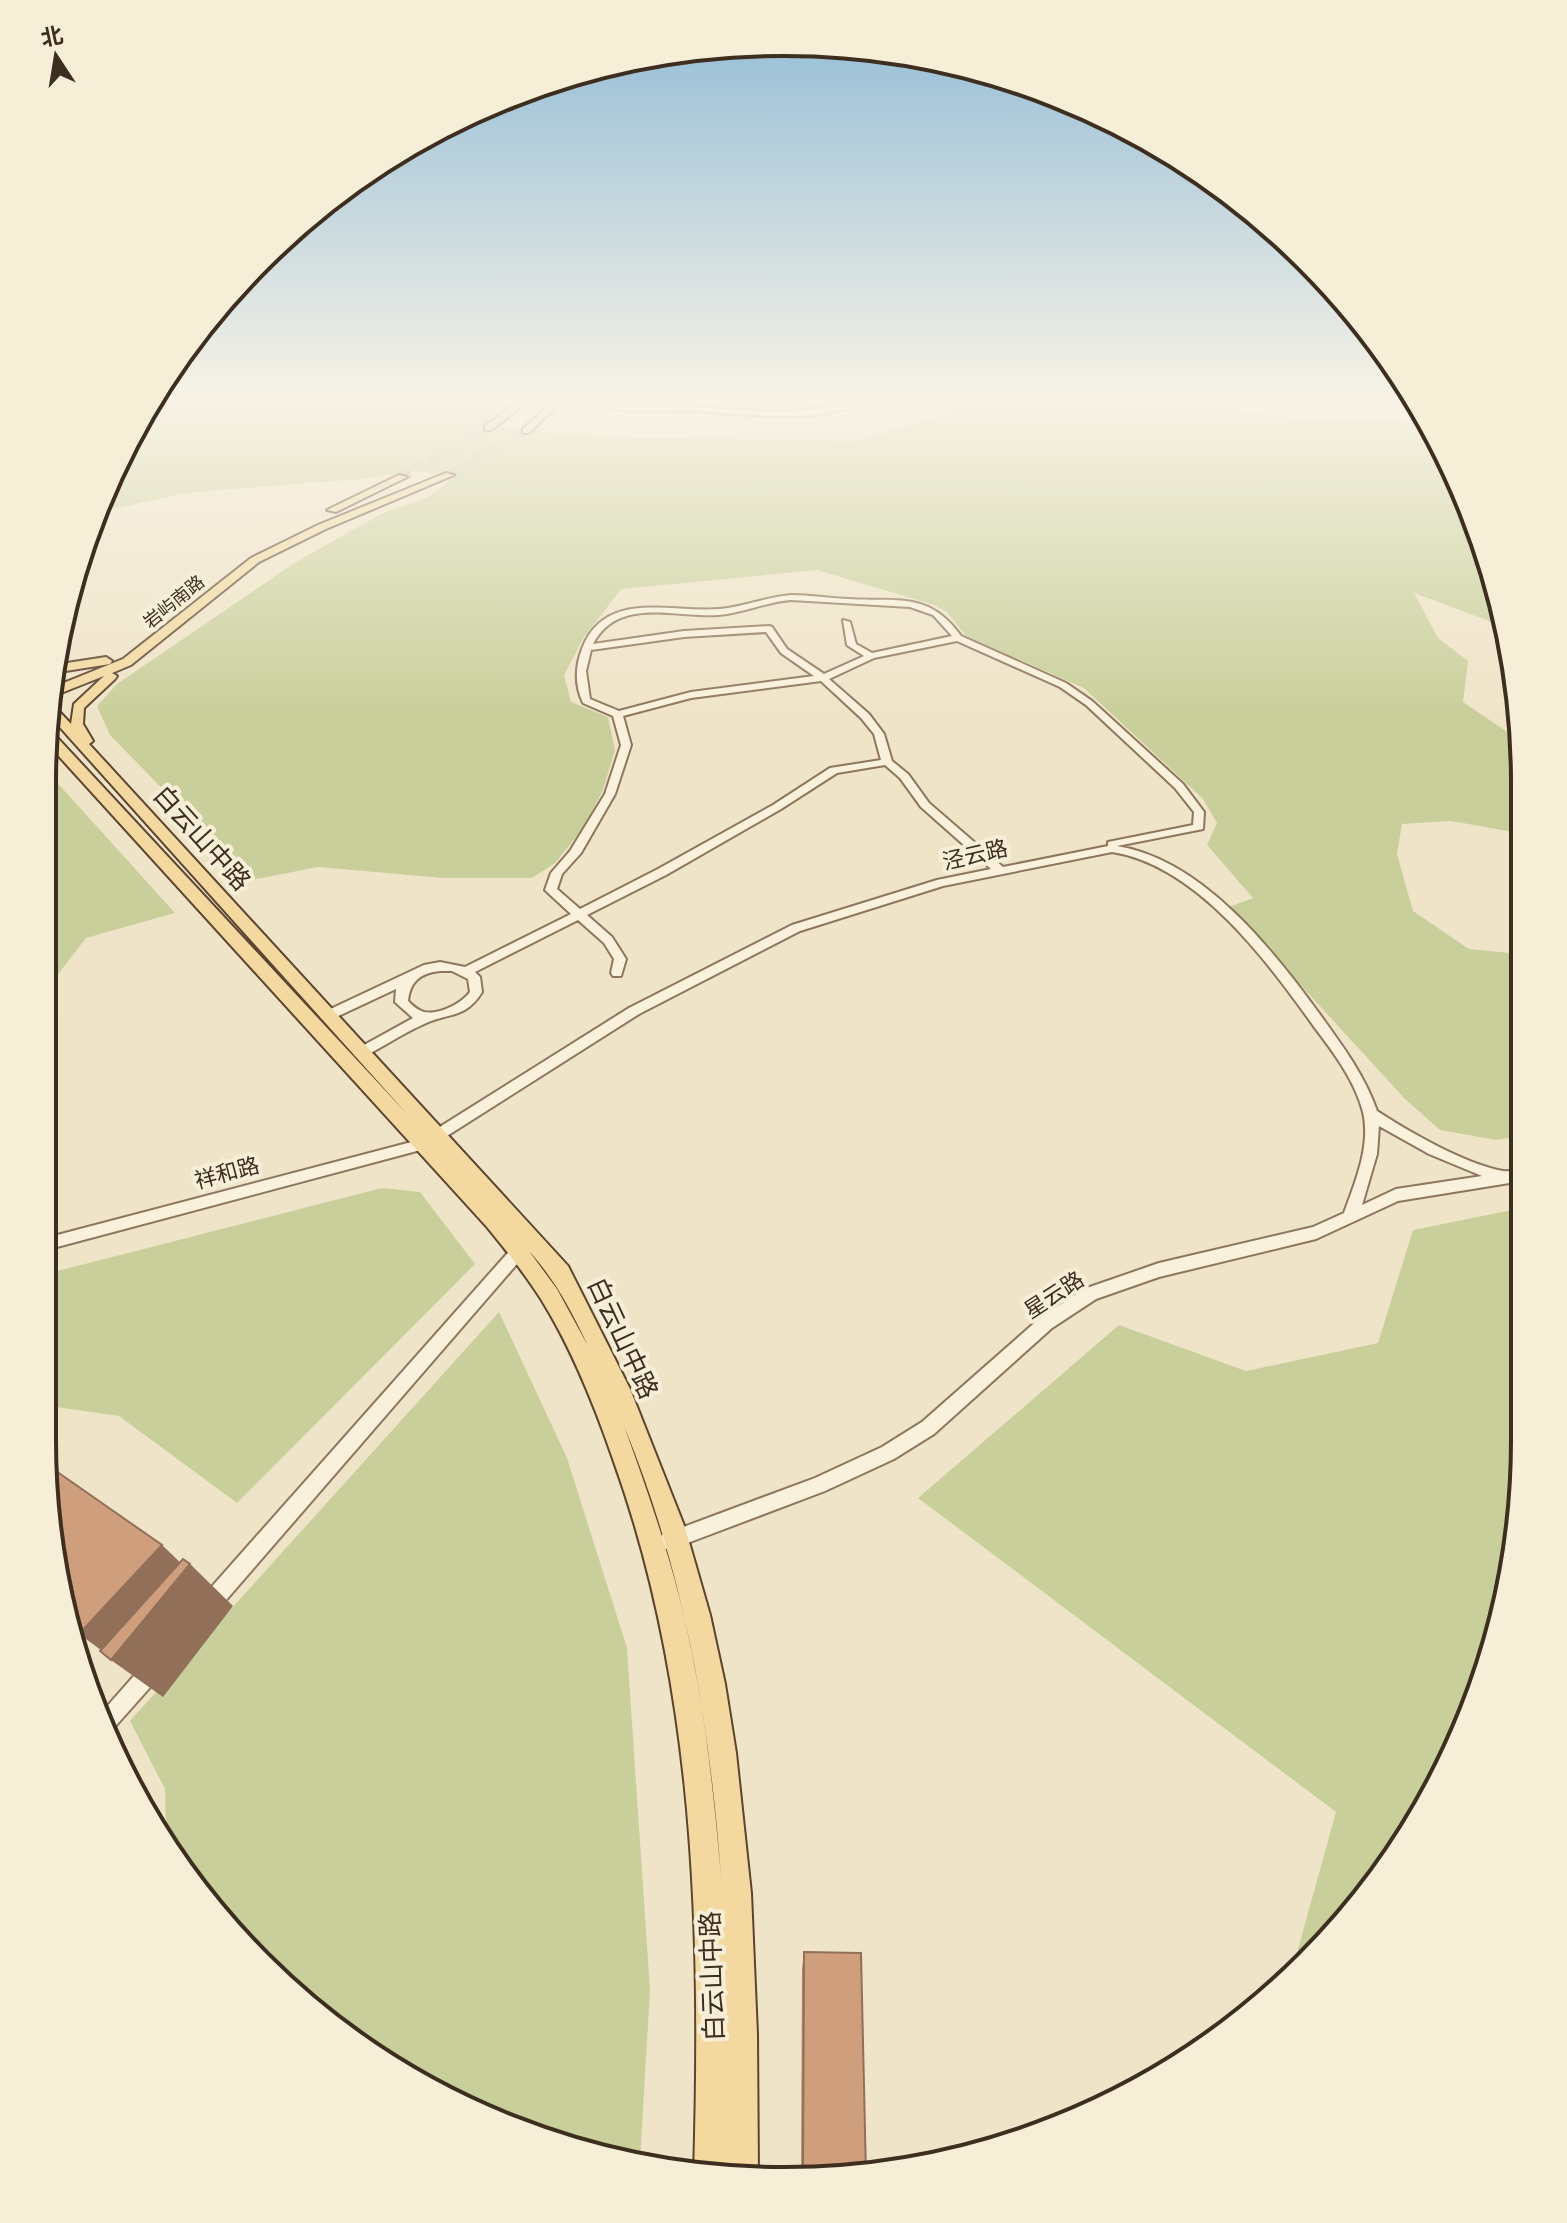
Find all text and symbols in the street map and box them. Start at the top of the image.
north arrow [16,16,96,96]
text: 北 [38,21,66,52]
street label: 岩屿南路 [139,571,209,633]
street label: 白云山中路 [147,779,257,897]
street label: 泾云路 [940,834,1010,876]
street label: 祥和路 [192,1151,262,1195]
street label: 星云路 [1019,1266,1089,1324]
street label: 白云山中路 [581,1272,665,1404]
street label: 白云山中路 [694,1910,730,2042]

